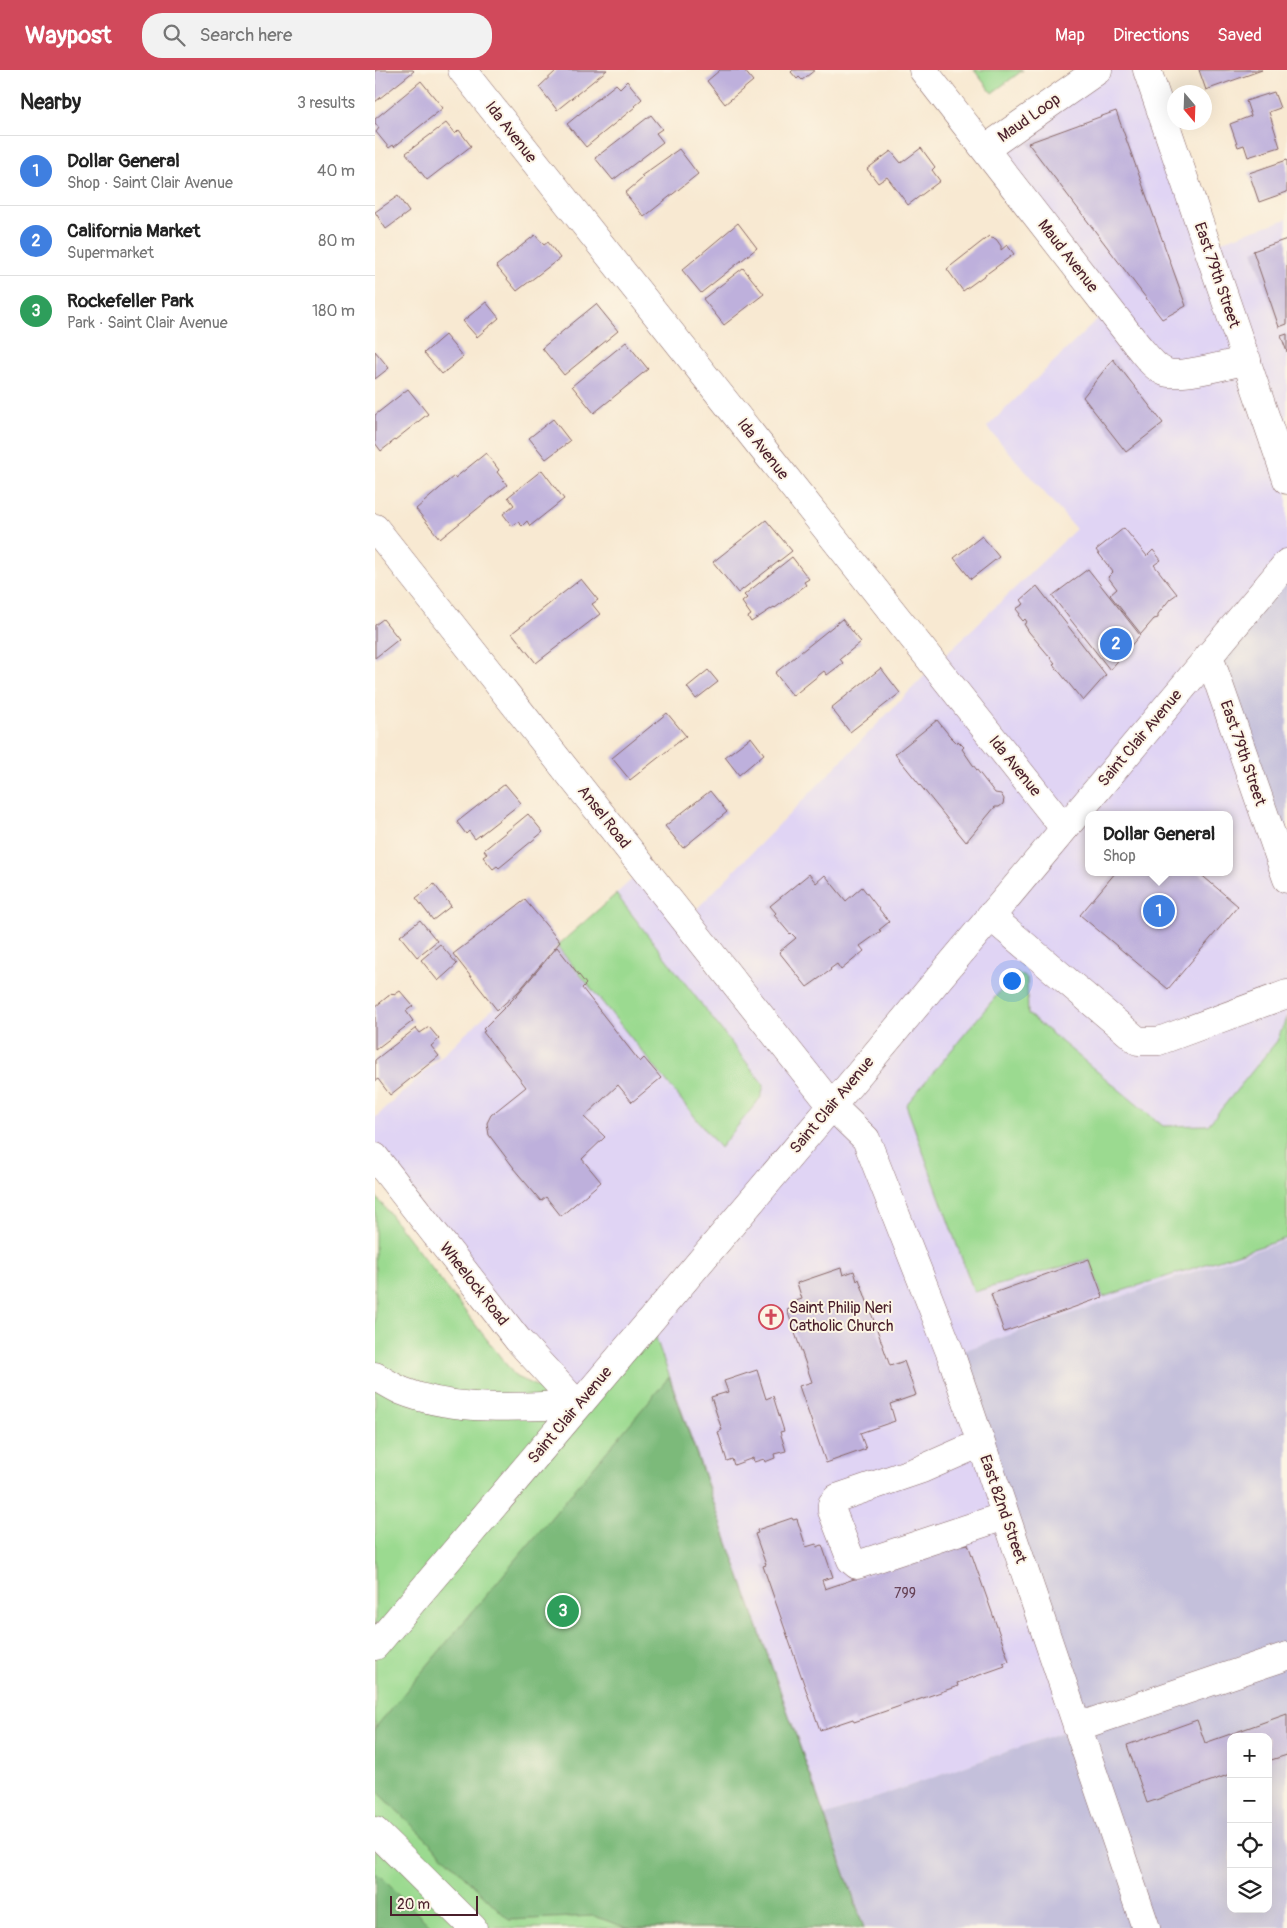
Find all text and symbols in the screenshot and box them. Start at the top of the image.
search box [142,13,492,58]
text: Waypost [25,21,112,50]
icon: search [160,21,188,49]
text: Search here [200,23,292,47]
text: Map [1055,24,1085,47]
text: Directions [1113,24,1189,47]
text: Saved [1217,24,1262,47]
north arrow [1167,85,1212,130]
text: Nearby [20,89,81,116]
street label: Maud Loop [994,89,1064,147]
text: 3 results [297,93,355,113]
street label: Ida Avenue [481,97,541,167]
text: Dollar General [67,149,180,173]
text: 1 [33,161,39,181]
text: 40 m [317,161,355,181]
text: Shop · Saint Clair Avenue [67,173,233,193]
street label: Maud Avenue [1033,215,1103,297]
text: California Market [67,219,200,243]
street label: East 79th Street [1190,220,1245,331]
text: 2 [32,231,40,251]
text: 80 m [318,231,355,251]
text: Supermarket [67,243,154,263]
text: Rockefeller Park [67,289,194,313]
text: 3 [32,301,40,321]
text: 180 m [312,301,355,321]
text: Park · Saint Clair Avenue [67,313,228,333]
street label: Ida Avenue [733,414,793,484]
pin: 2 [1100,625,1132,663]
street label: Saint Clair Avenue [1094,685,1186,791]
street label: East 79th Street [1216,698,1271,809]
street label: Ida Avenue [984,732,1046,801]
street label: Ansel Road [573,781,635,853]
popup [1085,811,1233,876]
text: Dollar General [1103,822,1215,846]
text: Shop [1103,846,1136,866]
pin: 1 [1143,892,1175,930]
your location [999,968,1025,994]
street label: Saint Clair Avenue [786,1052,878,1158]
street label: Wheelock Road [435,1238,513,1330]
place label: Saint Philip Neri Catholic Church [789,1298,893,1336]
church icon: Saint Philip Neri Catholic Church [758,1304,784,1330]
street label: Saint Clair Avenue [524,1362,616,1468]
street label: East 82nd Street [975,1452,1031,1566]
house number: 799 [894,1585,916,1602]
pin: 3 [547,1592,579,1630]
map controls [1227,1733,1272,1913]
button: + [1227,1733,1272,1778]
button: − [1227,1778,1272,1823]
button: locate [1227,1823,1272,1868]
button: layers [1227,1868,1272,1913]
scale bar [390,1893,477,1916]
text: 20 m [397,1896,430,1913]

